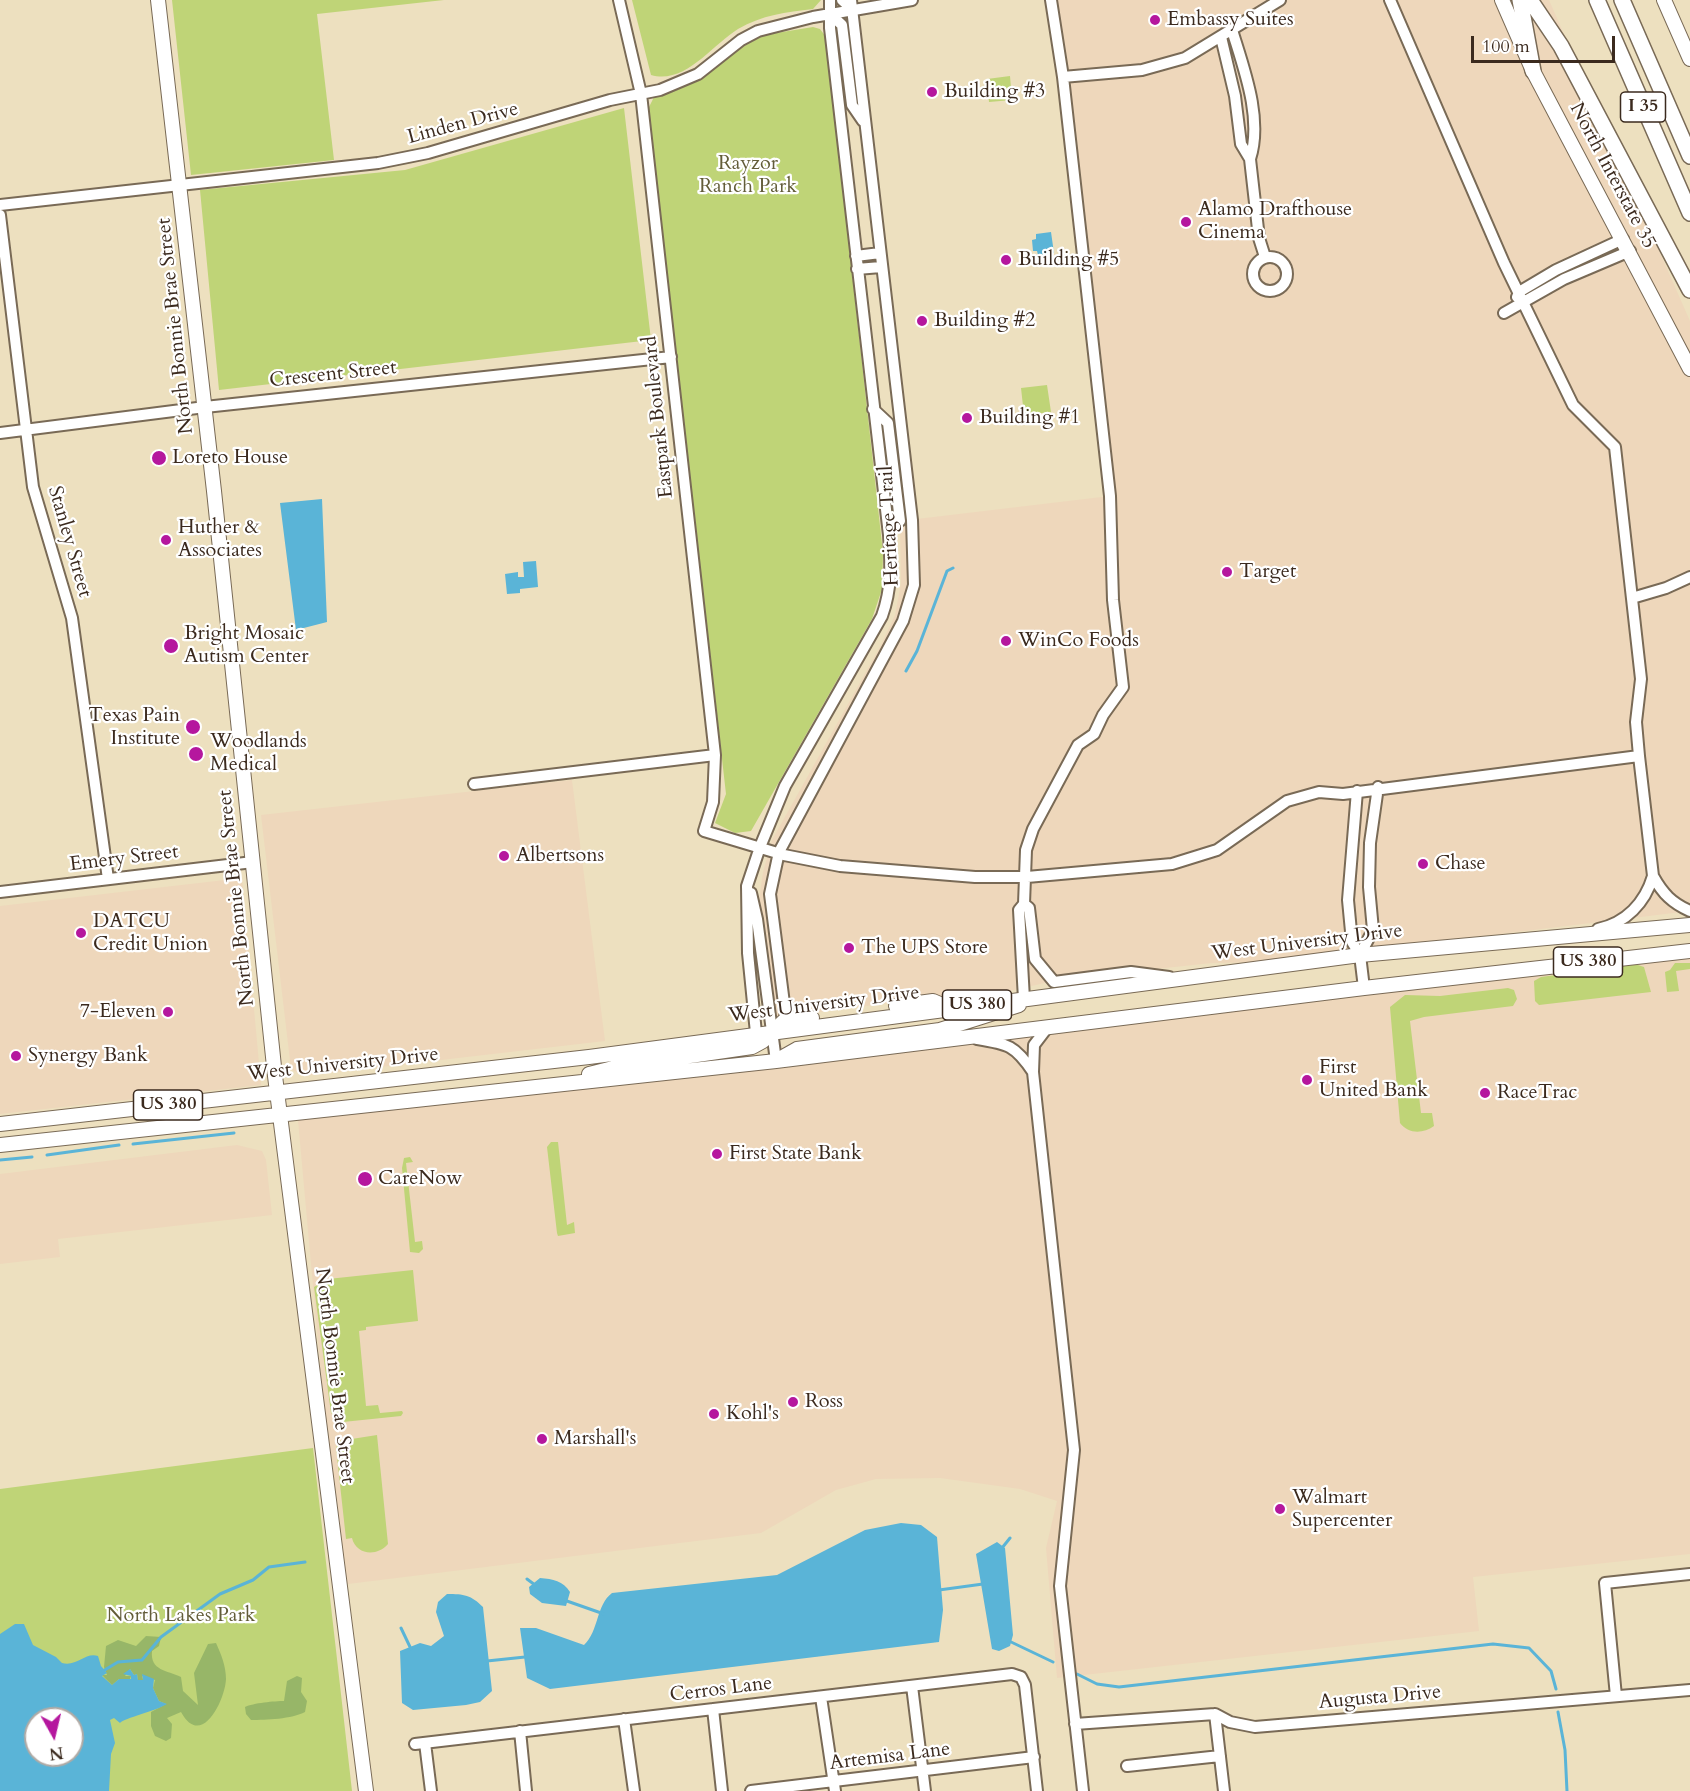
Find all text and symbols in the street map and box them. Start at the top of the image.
place label: Embassy Suites [1167,8,1294,32]
marker: Embassy Suites [1148,13,1162,27]
scale bar [1474,24,1618,62]
text: 100 m [1482,34,1530,59]
place label: Building #3 [944,80,1045,104]
marker: Building #3 [925,85,939,99]
road number: I 35 [1620,92,1666,122]
street label: Linden Drive [405,98,521,150]
street label: North Interstate 35 [1563,99,1661,253]
park label: Rayzor Ranch Park [699,152,797,199]
place label: Alamo Drafthouse Cinema [1198,198,1352,245]
marker: Alamo Drafthouse Cinema [1179,215,1193,229]
street label: North Bonnie Brae Street [153,217,199,435]
place label: Building #5 [1018,248,1119,272]
marker: Building #5 [999,253,1013,267]
place label: Building #2 [934,309,1035,333]
marker: Building #2 [915,314,929,328]
street label: Eastpark Boulevard [639,335,679,499]
street label: Crescent Street [268,356,398,394]
place label: Building #1 [979,406,1080,430]
marker: Building #1 [960,411,974,425]
place label: Loreto House [172,446,288,470]
marker: Loreto House [150,449,168,467]
street label: Heritage Trail [875,465,905,587]
street label: Stanley Street [42,484,96,600]
place label: Huther & Associates [178,516,262,563]
marker: Huther & Associates [159,533,173,547]
place label: Target [1239,560,1296,584]
marker: Target [1220,565,1234,579]
place label: Bright Mosaic Autism Center [184,622,309,669]
place label: WinCo Foods [1018,629,1139,653]
marker: WinCo Foods [999,634,1013,648]
marker: Bright Mosaic Autism Center [162,637,180,655]
place label: Texas Pain Institute [88,704,180,751]
marker: Texas Pain Institute [184,718,202,736]
place label: Woodlands Medical [210,730,307,777]
marker: Woodlands Medical [187,745,205,763]
street label: North Bonnie Brae Street [214,789,260,1007]
street label: Emery Street [68,840,180,878]
place label: Albertsons [516,844,604,868]
marker: Albertsons [497,849,511,863]
place label: Chase [1435,852,1486,876]
marker: Chase [1416,857,1430,871]
place label: DATCU Credit Union [93,910,208,957]
street label: West University Drive [1210,919,1404,967]
marker: DATCU Credit Union [74,926,88,940]
place label: The UPS Store [861,936,988,960]
marker: The UPS Store [842,941,856,955]
road number: US 380 [1554,947,1622,977]
street label: West University Drive [727,981,921,1029]
road number: US 380 [942,990,1012,1020]
place label: 7-Eleven [80,1000,156,1024]
marker: 7-Eleven [161,1005,175,1019]
street label: West University Drive [246,1043,440,1087]
place label: Synergy Bank [28,1044,148,1068]
marker: Synergy Bank [9,1049,23,1063]
place label: First United Bank [1319,1056,1428,1103]
marker: First United Bank [1300,1073,1314,1087]
place label: RaceTrac [1497,1081,1577,1105]
marker: RaceTrac [1478,1086,1492,1100]
road number: US 380 [134,1090,202,1120]
place label: First State Bank [729,1142,862,1166]
marker: First State Bank [710,1147,724,1161]
place label: CareNow [378,1167,462,1191]
marker: CareNow [356,1170,374,1188]
street label: North Bonnie Brae Street [309,1267,359,1485]
place label: Ross [805,1390,843,1414]
marker: Ross [786,1395,800,1409]
place label: Kohl's [726,1402,779,1426]
marker: Kohl's [707,1407,721,1421]
place label: Marshall's [554,1427,636,1451]
marker: Marshall's [535,1432,549,1446]
place label: Walmart Supercenter [1292,1486,1392,1533]
marker: Walmart Supercenter [1273,1502,1287,1516]
park label: North Lakes Park [107,1604,255,1628]
street label: Cerros Lane [668,1672,774,1708]
street label: Augusta Drive [1318,1681,1442,1715]
north arrow [24,1707,84,1767]
street label: Artemisa Lane [828,1738,952,1776]
text: N [48,1741,65,1765]

